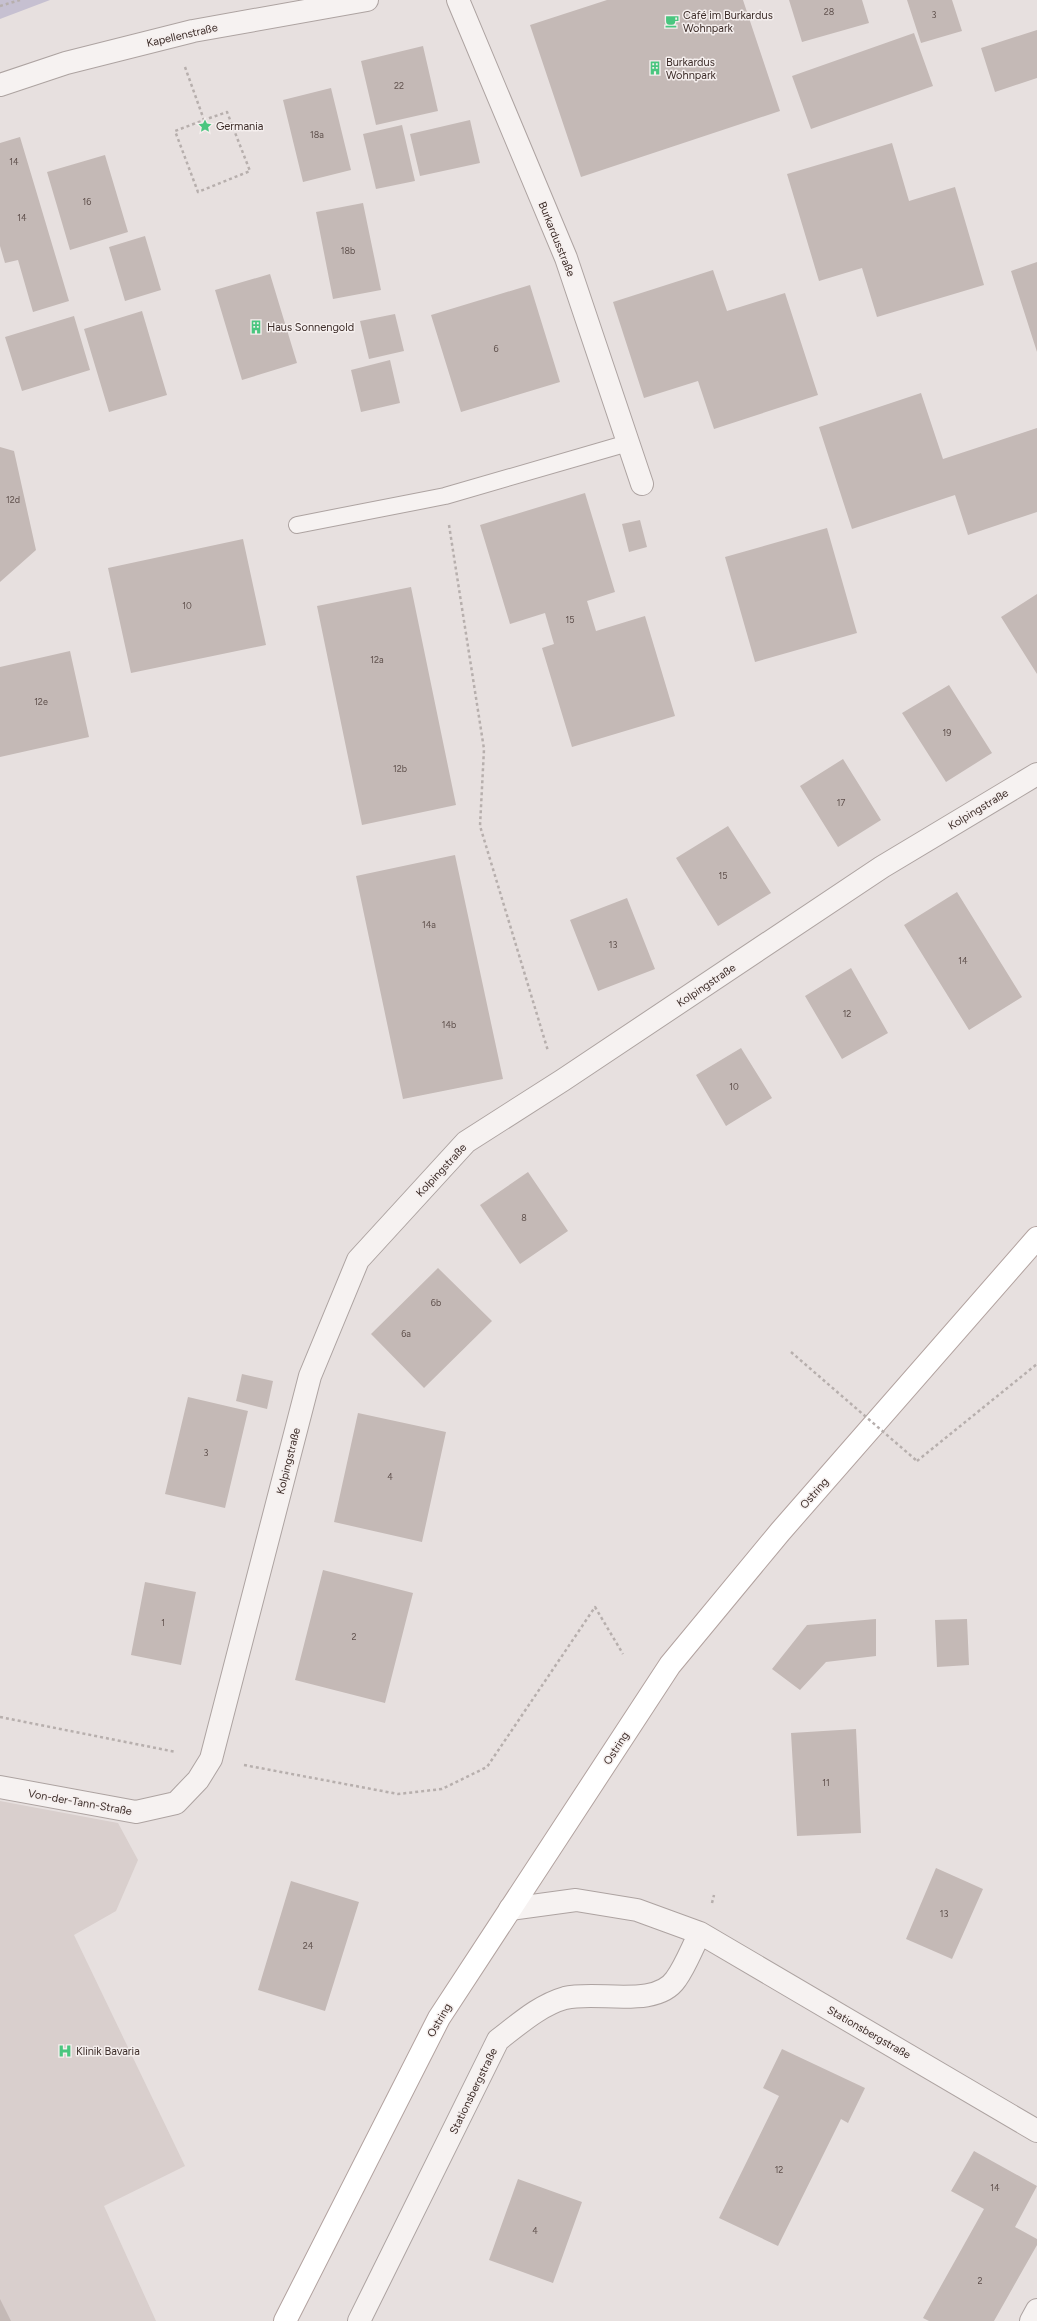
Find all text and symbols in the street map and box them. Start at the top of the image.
house number: 28 [824,6,835,17]
place label: Café im Burkardus Wohnpark [683,9,773,35]
house number: 3 [932,9,937,20]
cafe icon: Café im Burkardus Wohnpark [664,13,680,29]
street label: Kapellenstraße [145,21,219,50]
place label: Burkardus Wohnpark [666,56,717,82]
building icon: Burkardus Wohnpark [647,60,663,76]
house number: 22 [394,80,404,91]
place icon: Germania [197,118,213,134]
place label: Germania [216,120,263,133]
house number: 18a [310,129,324,140]
house number: 14 [9,156,19,167]
house number: 16 [83,196,91,207]
street label: Burkardusstraße [536,200,577,279]
house number: 14 [17,212,27,223]
house number: 18b [341,245,355,256]
building icon: Haus Sonnengold [248,319,264,335]
place label: Haus Sonnengold [267,321,354,334]
house number: 6 [493,343,499,354]
house number: 12d [6,494,20,505]
house number: 10 [182,600,192,611]
house number: 15 [566,614,574,625]
house number: 12a [370,654,384,665]
house number: 12e [34,696,48,707]
house number: 19 [943,727,951,738]
house number: 12b [393,763,407,774]
street label: Kolpingstraße [946,786,1011,832]
house number: 17 [837,797,845,808]
house number: 15 [719,870,727,881]
house number: 14a [422,919,436,930]
house number: 13 [609,939,617,950]
house number: 14 [958,955,968,966]
street label: Kolpingstraße [675,961,738,1010]
house number: 12 [843,1008,851,1019]
house number: 14b [442,1019,456,1030]
house number: 10 [729,1081,739,1092]
street label: Kolpingstraße [413,1141,469,1200]
house number: 8 [521,1212,527,1223]
house number: 6b [431,1297,441,1308]
house number: 6a [401,1328,411,1339]
street label: Kolpingstraße [274,1427,303,1496]
house number: 3 [204,1447,209,1458]
house number: 4 [387,1471,393,1482]
street label: Ostring [797,1475,831,1511]
house number: 1 [161,1617,165,1628]
house number: 2 [351,1631,357,1642]
street label: Ostring [601,1729,632,1767]
house number: 11 [822,1777,830,1788]
street label: Von-der-Tann-Straße [27,1787,133,1818]
house number: 13 [940,1908,948,1919]
house number: 24 [303,1940,314,1951]
street label: Ostring [425,2001,454,2039]
street label: Stationsbergstraße [825,2003,913,2062]
hospital icon: Klinik Bavaria [57,2043,73,2059]
place label: Klinik Bavaria [76,2045,140,2058]
street label: Stationsbergstraße [447,2046,500,2136]
house number: 12 [775,2164,783,2175]
house number: 14 [990,2182,1000,2193]
house number: 4 [532,2225,538,2236]
house number: 2 [977,2275,983,2286]

